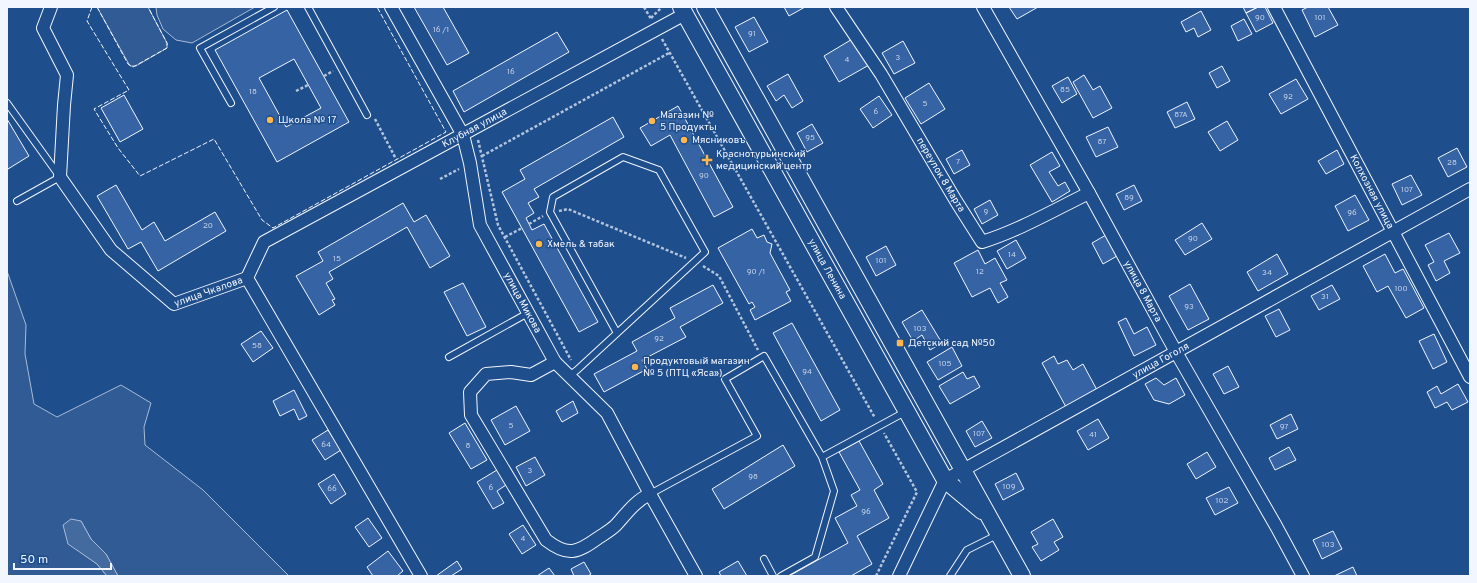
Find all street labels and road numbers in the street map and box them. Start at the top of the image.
street label: Клубная улица [440,105,509,151]
street label: переулок 8 Марта [914,135,968,215]
street label: Колхозная улица [1347,152,1397,231]
street label: улица Ленина [805,236,849,302]
street label: улица 8 Марта [1121,258,1165,324]
street label: улица Микова [501,270,544,335]
street label: улица Чкалова [172,274,244,310]
street label: улица Гоголя [1130,339,1191,381]

